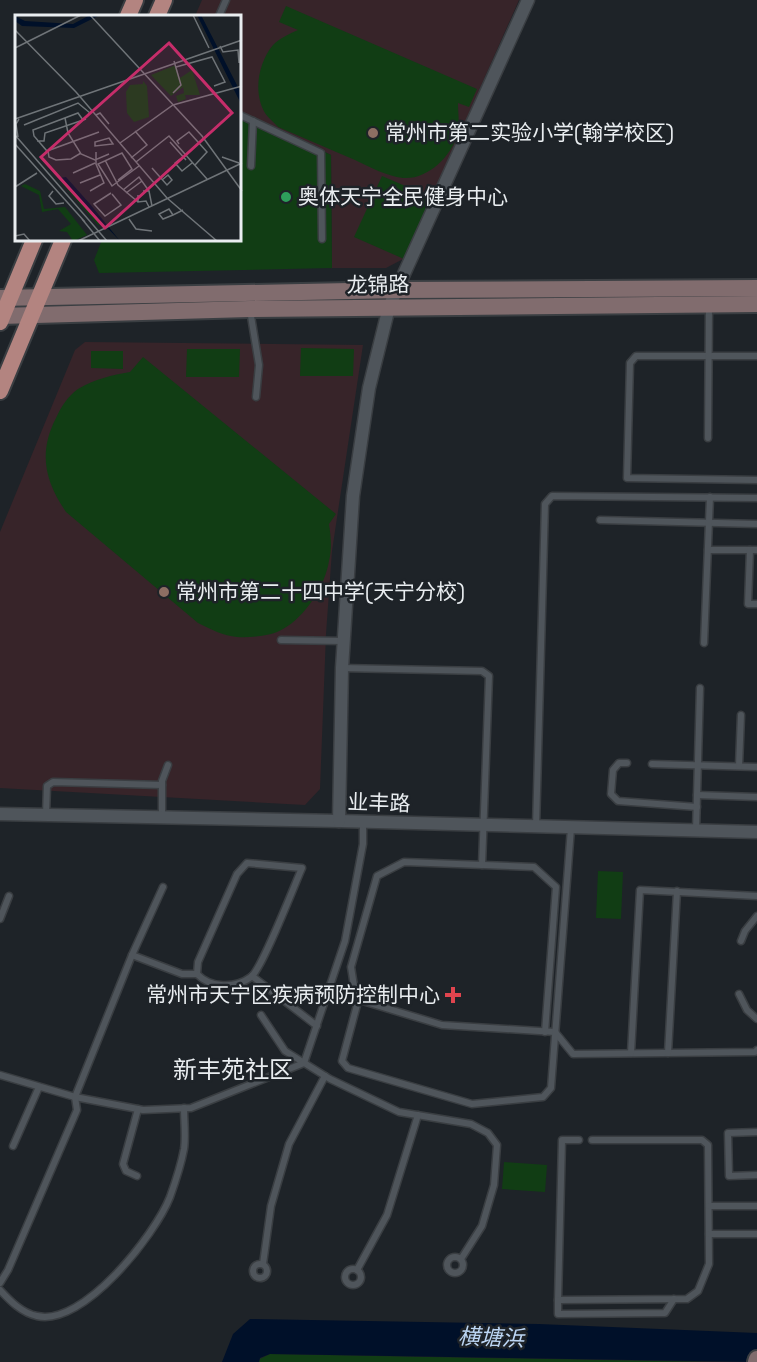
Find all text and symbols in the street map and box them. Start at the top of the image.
inset map [15,15,242,242]
place label: 常州市第二实验小学(翰学校区) [385,119,674,146]
marker: 常州市第二实验小学(翰学校区) [366,126,380,140]
place label: 奥体天宁全民健身中心 [298,183,508,210]
marker: 奥体天宁全民健身中心 [279,190,293,204]
street label: 龙锦路 [346,270,410,299]
place label: 常州市第二十四中学(天宁分校) [176,578,465,605]
marker: 常州市第二十四中学(天宁分校) [157,585,171,599]
street label: 业丰路 [347,788,411,817]
place label: 常州市天宁区疾病预防控制中心 [146,981,440,1008]
marker: 常州市天宁区疾病预防控制中心 [444,986,462,1004]
district label: 新丰苑社区 [173,1054,293,1085]
water label: 横塘浜 [458,1322,526,1352]

